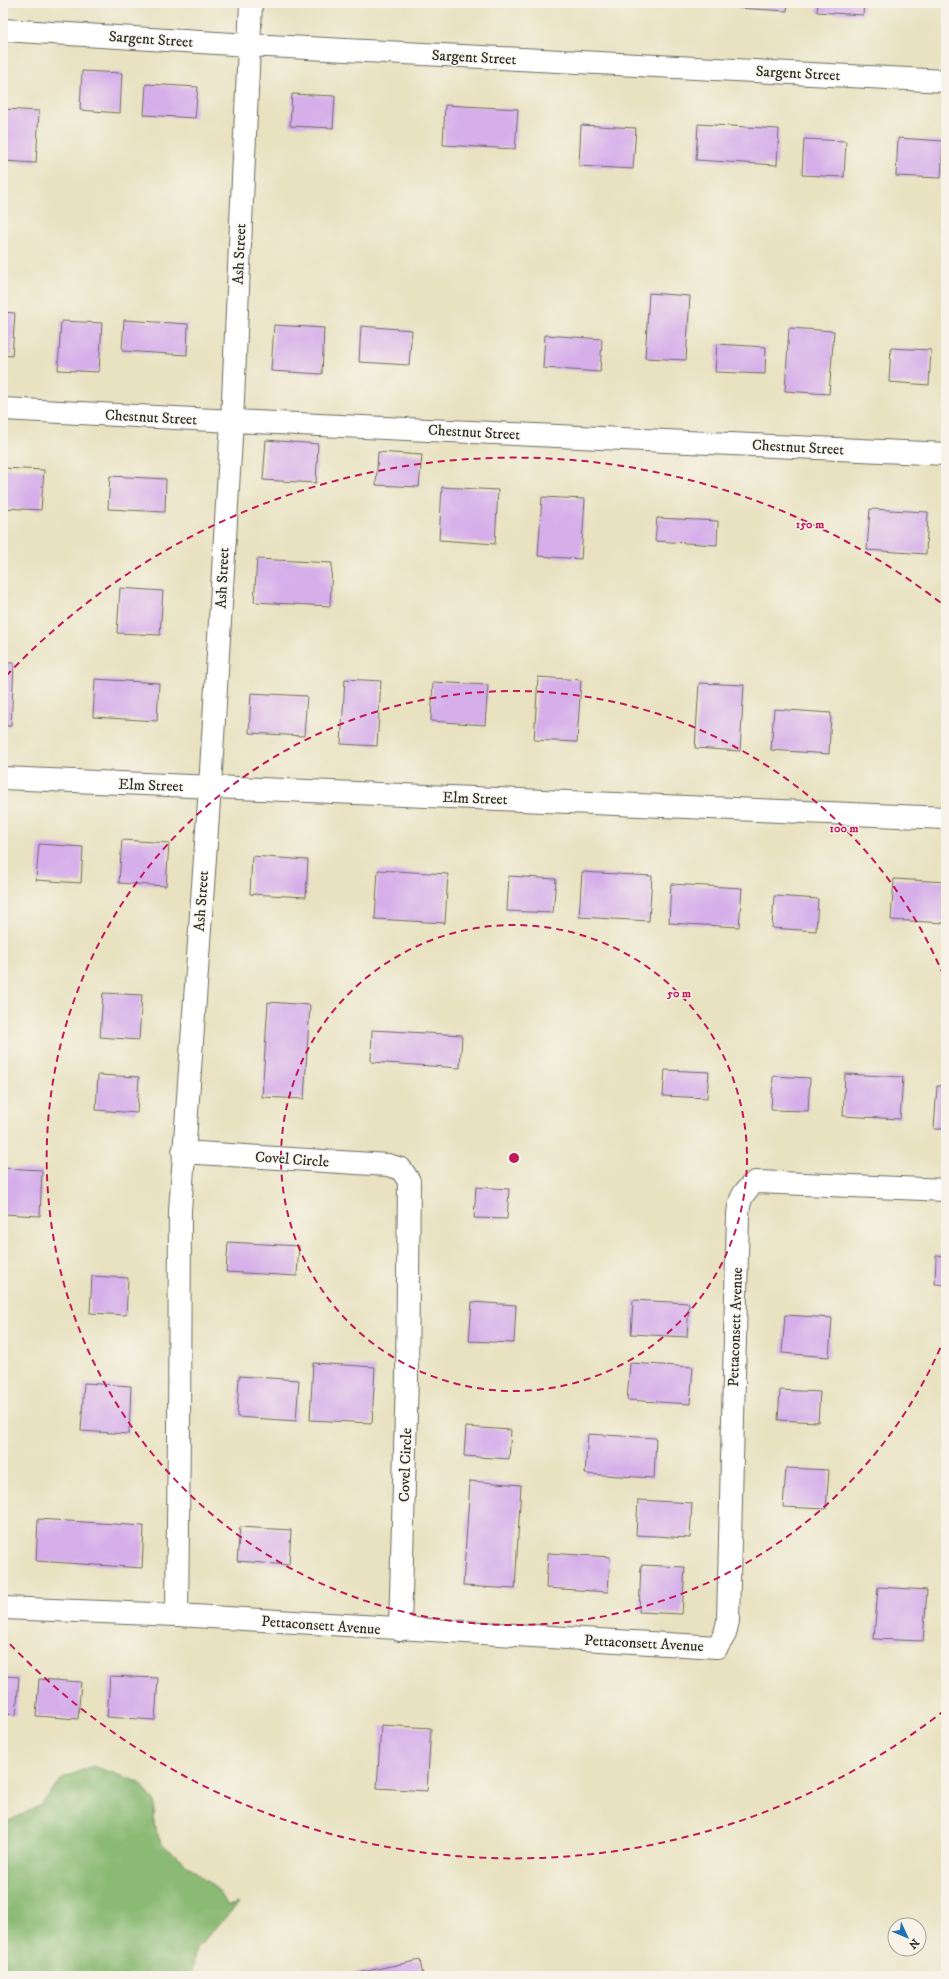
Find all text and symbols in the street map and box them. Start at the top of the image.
street label: Sargent Street [108,27,194,52]
street label: Sargent Street [431,46,517,69]
street label: Sargent Street [755,62,841,85]
street label: Ash Street [228,223,251,285]
street label: Chestnut Street [104,406,198,429]
street label: Chestnut Street [427,421,521,444]
street label: Chestnut Street [751,436,845,459]
text: 150 m [796,517,824,532]
street label: Ash Street [211,547,234,609]
street label: Elm Street [118,775,184,796]
street label: Elm Street [442,788,508,809]
text: 100 m [830,821,858,836]
street label: Ash Street [190,870,213,932]
text: 50 m [666,986,691,1001]
street label: Covel Circle [254,1147,330,1172]
centre of rings [507,1151,521,1165]
street label: Pettaconsett Avenue [724,1267,747,1387]
street label: Covel Circle [395,1428,416,1502]
street label: Pettaconsett Avenue [261,1612,381,1639]
street label: Pettaconsett Avenue [584,1631,704,1656]
north arrow [887,1917,927,1957]
text: N [905,1935,922,1951]

